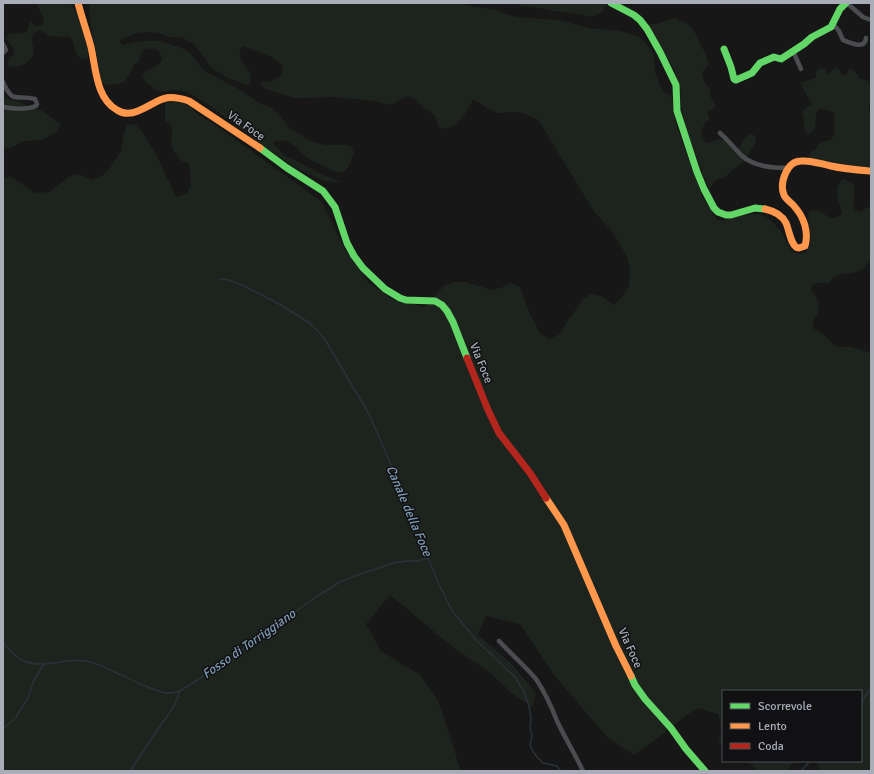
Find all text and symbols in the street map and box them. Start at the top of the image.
street label: Via Foce [224,108,268,144]
street label: Via Foce [466,340,496,386]
water label: Canale della Foce [383,463,436,560]
water label: Fosso di Torriggiano [199,605,300,682]
street label: Via Foce [614,625,646,671]
legend [722,690,862,762]
text: Scorrevole [758,699,812,714]
text: Lento [758,719,787,734]
text: Coda [758,739,784,754]

